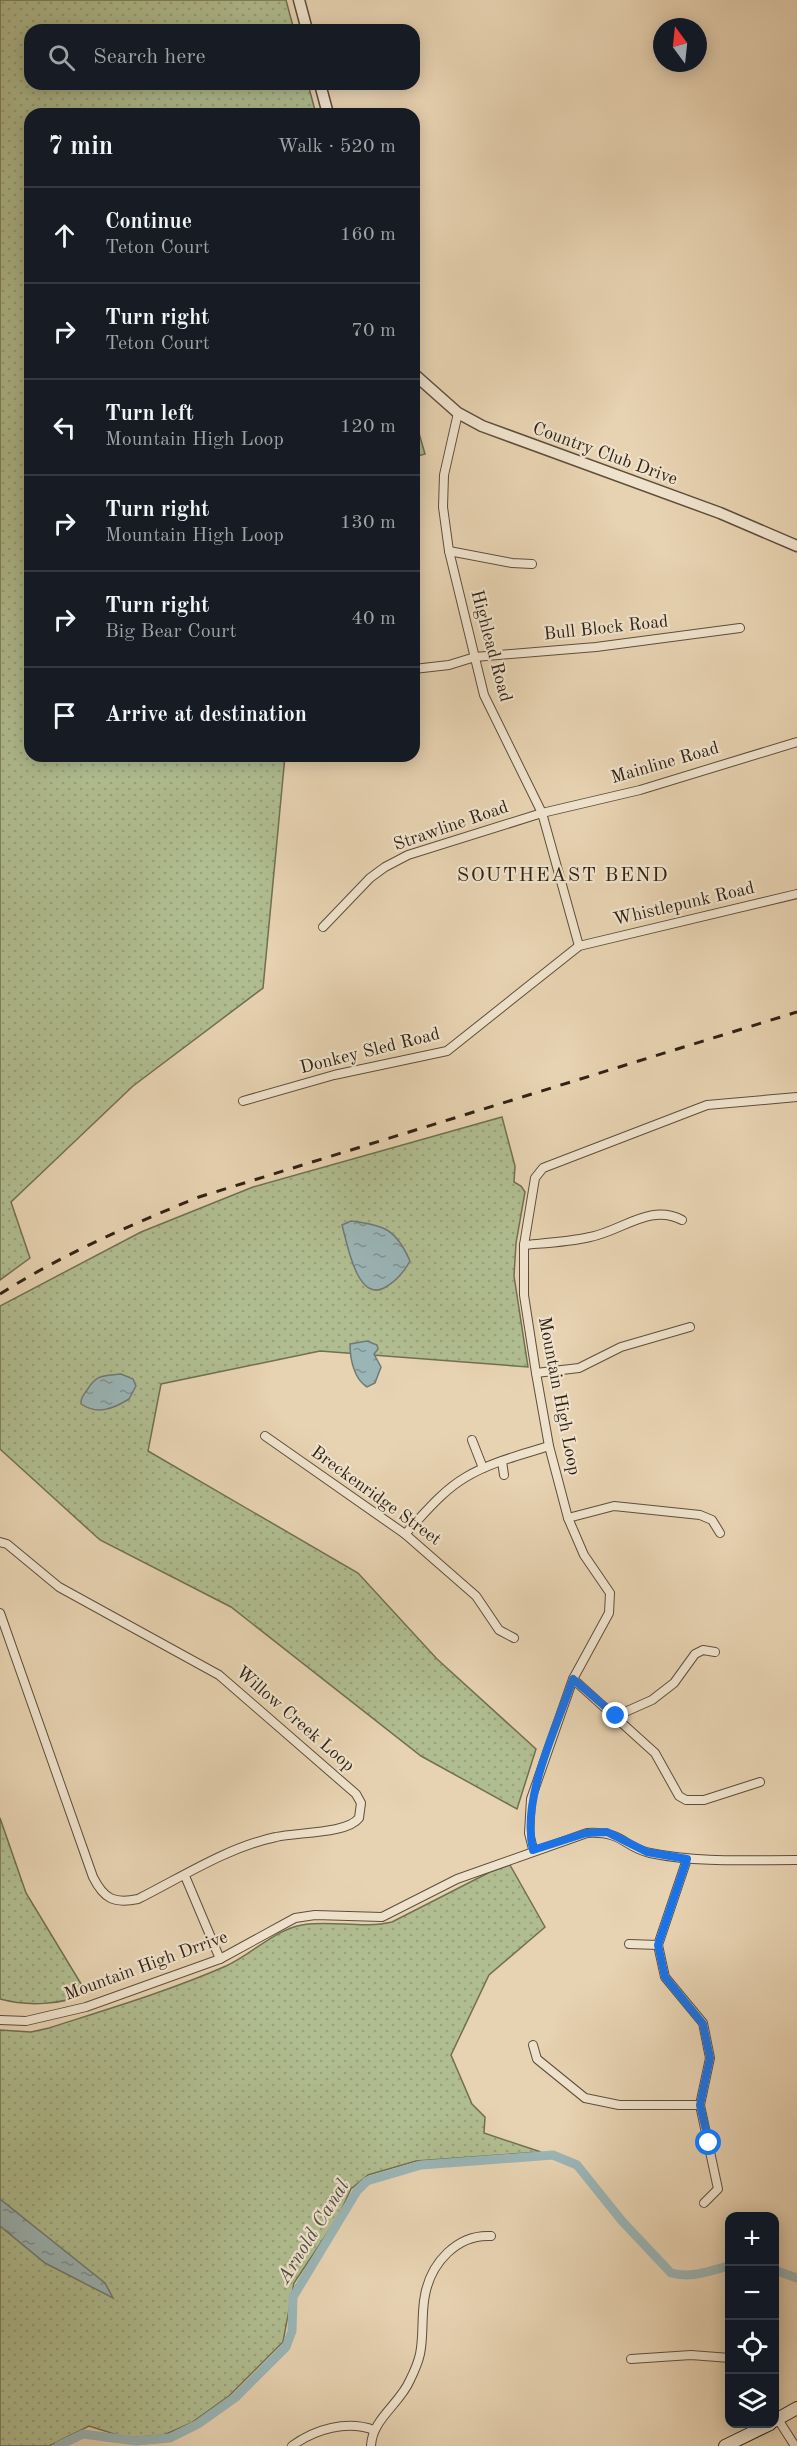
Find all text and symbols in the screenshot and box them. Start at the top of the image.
north arrow [653,18,707,72]
search box [24,24,420,90]
icon: search [45,41,78,74]
text: Search here [93,46,206,68]
text: 7 min [48,134,113,160]
text: Walk · 520 m [277,137,396,157]
text: Continue [105,211,192,233]
icon: ahead [48,219,81,252]
text: 160 m [340,225,396,245]
text: Teton Court [105,238,210,258]
text: Turn right [105,307,209,329]
icon: right [48,315,81,348]
text: 70 m [351,321,396,341]
text: Teton Court [105,334,210,354]
text: Turn left [105,403,194,425]
icon: left [48,411,81,444]
text: 120 m [340,417,396,437]
street label: Country Club Drive [530,419,680,489]
text: Mountain High Loop [105,430,284,450]
text: Turn right [105,499,209,521]
icon: right [48,507,81,540]
text: 130 m [340,513,396,533]
text: Mountain High Loop [105,526,284,546]
street label: Highlead Road [467,588,515,704]
text: Turn right [105,595,209,617]
icon: right [48,603,81,636]
text: 40 m [351,609,396,629]
street label: Bull Block Road [543,612,669,644]
text: Big Bear Court [105,622,236,642]
icon: arrive [48,699,81,732]
text: Arrive at destination [105,704,307,726]
street label: Mainline Road [609,739,721,787]
street label: Strawline Road [391,798,511,854]
district label: SOUTHEAST BEND [457,866,669,886]
street label: Whistlepunk Road [612,879,756,929]
street label: Donkey Sled Road [298,1025,442,1077]
street label: Mountain High Loop [535,1315,583,1477]
street label: Breckenridge Street [308,1443,444,1549]
street label: Willow Creek Loop [232,1663,358,1775]
route end [602,1702,628,1728]
street label: Mountain High Drrive [62,1928,230,2004]
route start [695,2129,721,2155]
water label: Arnold Canal [274,2177,354,2288]
map controls [725,2212,779,2428]
button: + [725,2212,779,2266]
button: − [725,2266,779,2320]
button: locate [725,2320,779,2374]
button: layers [725,2374,779,2428]

